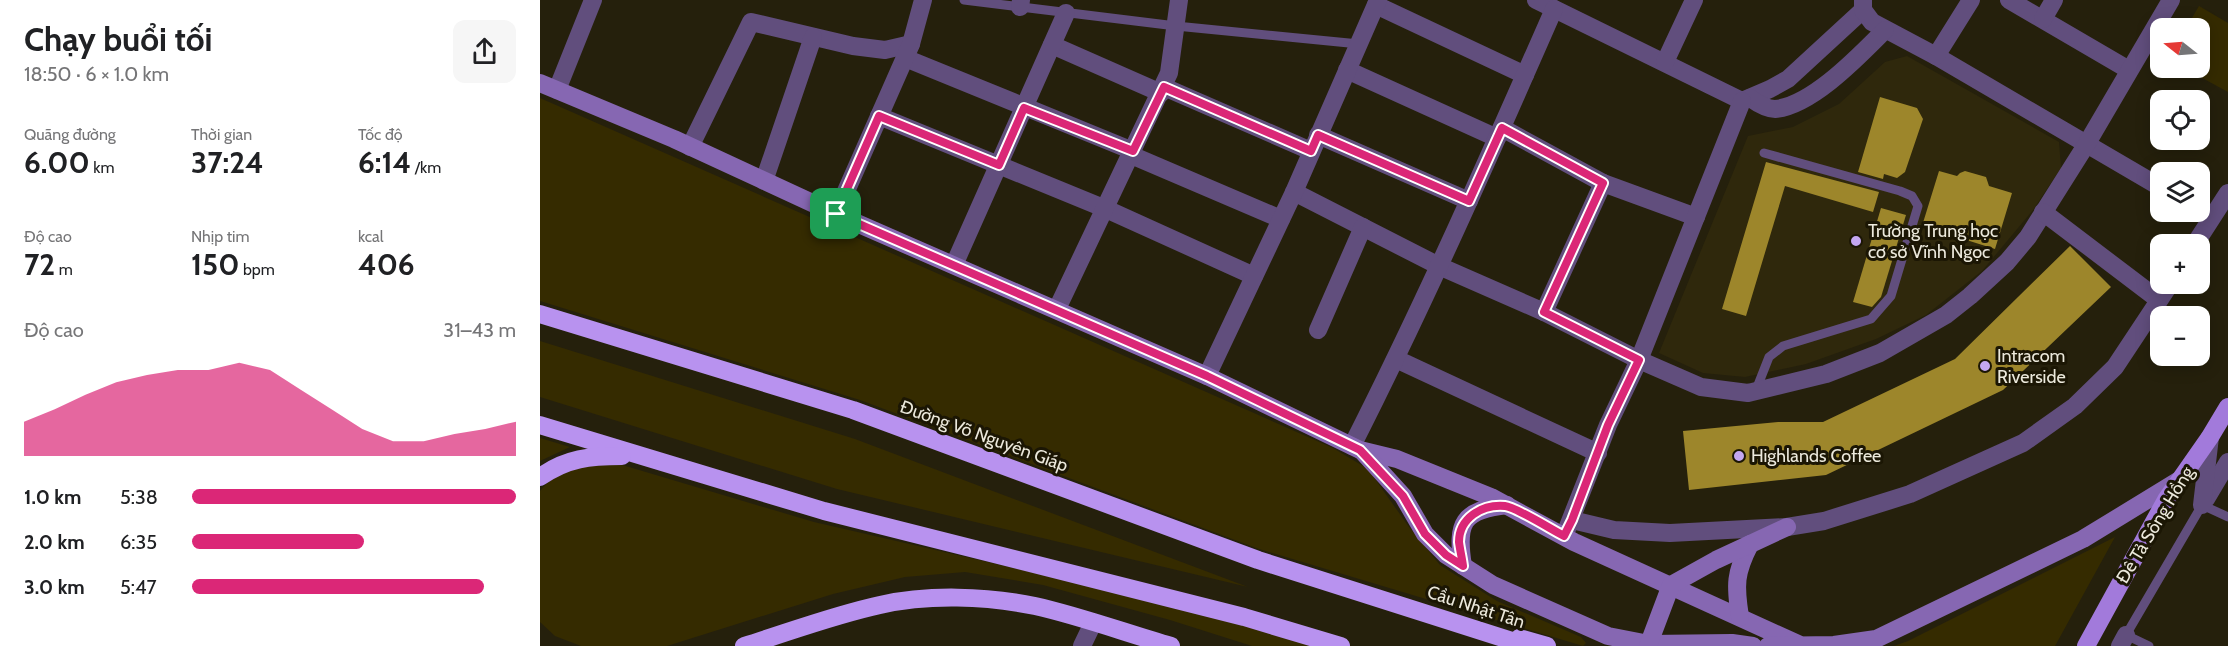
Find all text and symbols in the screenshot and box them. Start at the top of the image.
north arrow [2150,18,2210,78]
map controls [2150,18,2210,366]
text: Chạy buổi tối [24,19,212,59]
button: share [453,20,516,83]
text: 18:50 · 6 × 1.0 km [24,62,169,86]
button: locate [2150,90,2210,150]
text: Quãng đường [24,125,116,144]
text: Thời gian [191,125,252,144]
text: Tốc độ [358,125,403,144]
text: 6.00 [24,144,90,181]
text: 37:24 [191,144,264,181]
text: 6:14 [358,144,411,181]
text: km [90,158,114,177]
text: /km [411,158,441,177]
button: layers [2150,162,2210,222]
pin [810,188,861,239]
icon: arrive [819,197,852,230]
place label: Trường Trung học cơ sở Vĩnh Ngọc [1868,220,1998,263]
text: Độ cao [24,227,72,246]
text: Nhịp tim [191,227,250,246]
text: kcal [358,227,384,246]
marker: Trường Trung học cơ sở Vĩnh Ngọc [1849,234,1863,248]
button: + [2150,234,2210,294]
text: 72 [24,246,55,283]
text: 150 [191,246,239,283]
text: 406 [358,246,415,283]
text: m [55,260,73,279]
text: bpm [239,260,275,279]
button: − [2150,306,2210,366]
text: Độ cao [24,318,84,342]
text: 31–43 m [443,318,516,342]
place label: Intracom Riverside [1997,345,2066,388]
marker: Intracom Riverside [1978,359,1992,373]
street label: Đường Võ Nguyên Giáp [897,395,1071,477]
place label: Highlands Coffee [1751,445,1881,467]
marker: Highlands Coffee [1732,449,1746,463]
street label: Đê Tả Sông Hồng [2111,462,2199,587]
text: 1.0 km [24,485,81,509]
text: 5:38 [120,485,158,509]
text: 2.0 km [24,530,85,554]
text: 6:35 [120,530,157,554]
text: 3.0 km [24,575,85,599]
text: 5:47 [120,575,157,599]
street label: Cầu Nhật Tân [1424,581,1528,633]

